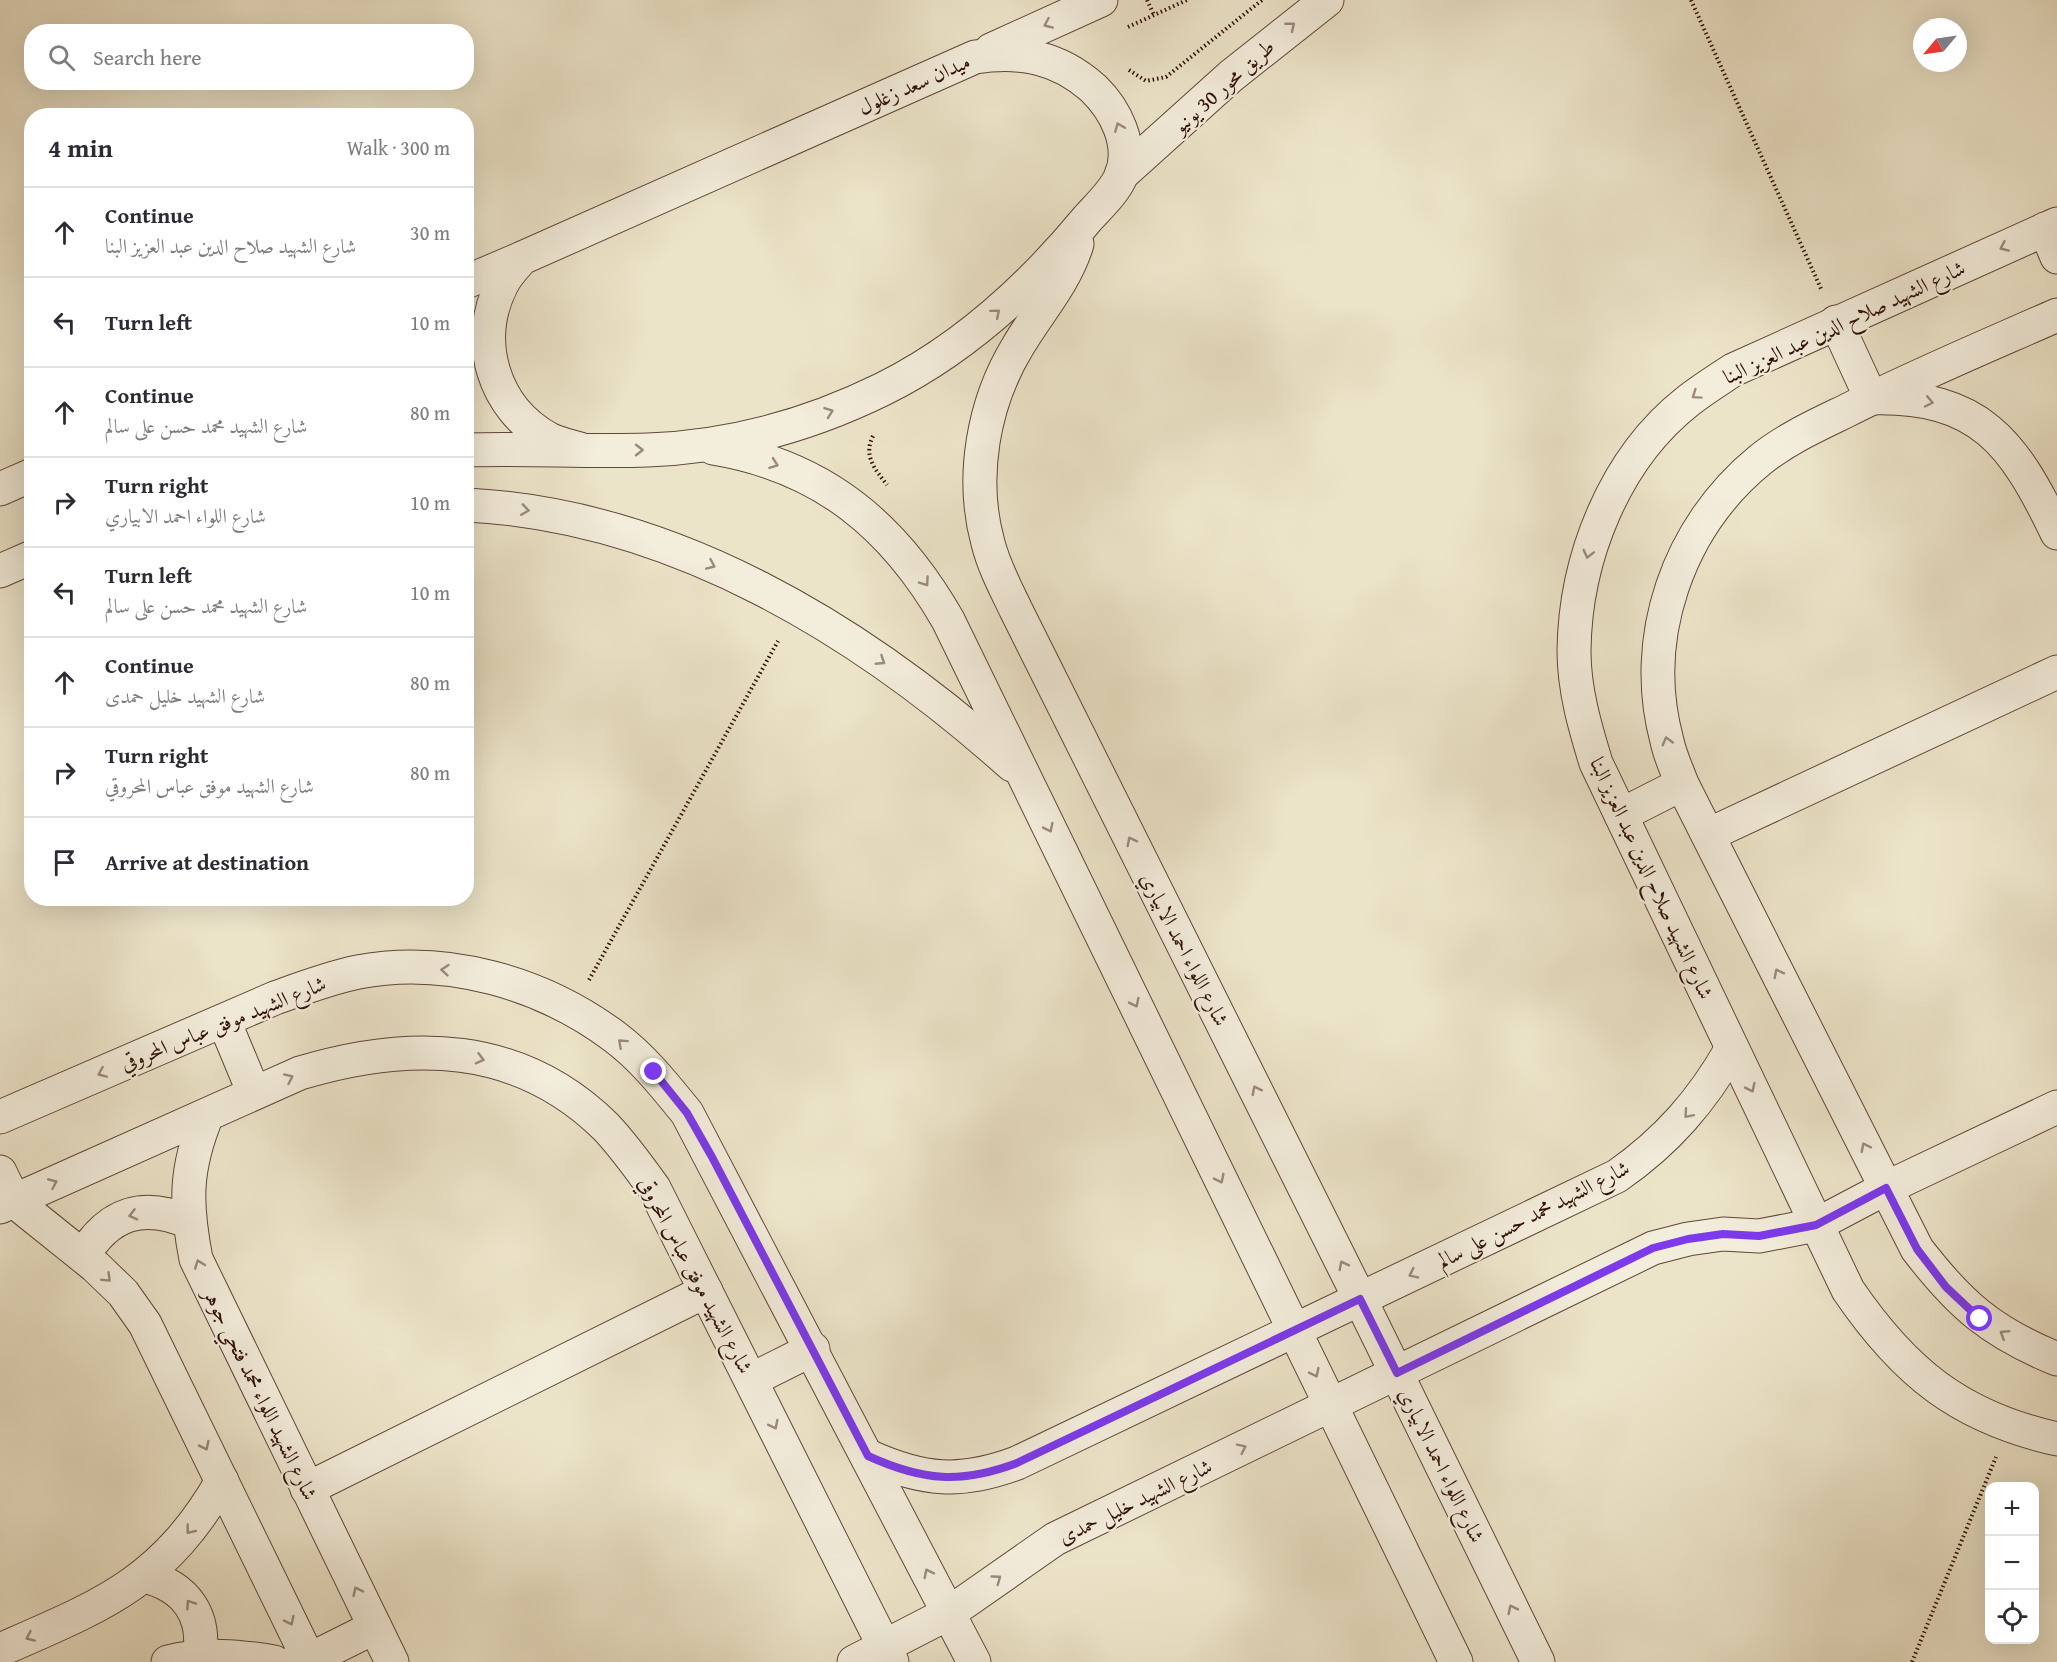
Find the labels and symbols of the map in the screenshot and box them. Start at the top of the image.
one-way arrow [1043,17,1054,29]
north arrow [1913,18,1967,72]
one-way arrow [1284,22,1295,33]
street label: طريق محور 30 يونيو [1163,31,1281,142]
street label: ميدان سعد زغلول [853,45,975,123]
one-way arrow [1114,122,1126,133]
one-way arrow [1999,240,2010,252]
street label: شارع الشهيد صلاح الدين عبد العزيز البنا [1718,252,1972,395]
one-way arrow [989,310,1000,321]
one-way arrow [1692,388,1703,399]
one-way arrow [1924,395,1934,408]
one-way arrow [823,407,834,420]
one-way arrow [634,444,643,456]
one-way arrow [768,457,779,469]
one-way arrow [520,503,529,515]
one-way arrow [1583,549,1596,559]
one-way arrow [704,558,715,570]
one-way arrow [918,575,929,586]
one-way arrow [874,653,885,664]
one-way arrow [1662,736,1675,746]
street label: شارع الشهيد صلاح الدين عبد العزيز البنا [1579,752,1722,1006]
one-way arrow [1042,822,1053,833]
one-way arrow [1127,836,1139,847]
street label: شارع اللواء احمد الابياري [1130,867,1237,1033]
one-way arrow [440,963,449,976]
street label: شارع الشهيد موفق عباس المحروقي [115,968,332,1081]
one-way arrow [1773,969,1785,980]
one-way arrow [1127,997,1139,1008]
one-way arrow [618,1039,629,1050]
one-way arrow [475,1051,485,1064]
route end [640,1058,666,1084]
one-way arrow [97,1066,108,1078]
one-way arrow [282,1073,293,1085]
one-way arrow [1743,1082,1755,1093]
one-way arrow [1252,1086,1263,1097]
one-way arrow [1684,1108,1695,1118]
one-way arrow [1861,1143,1873,1154]
street label: شارع الشهيد محمد حسن على سالم [1431,1152,1636,1279]
street label: شارع الشهيد موفق عباس المحروقي [628,1171,761,1381]
one-way arrow [1213,1172,1225,1183]
one-way arrow [47,1178,58,1190]
one-way arrow [128,1208,138,1221]
one-way arrow [194,1259,207,1270]
one-way arrow [1339,1260,1350,1271]
one-way arrow [1408,1267,1419,1279]
one-way arrow [100,1271,111,1282]
street label: شارع الشهيد اللواء محمد فتحي جوهر [191,1281,326,1508]
route start [1966,1305,1992,1331]
one-way arrow [2000,1329,2010,1341]
one-way arrow [1307,1366,1319,1377]
street label: شارع اللواء احمد الابياري [1388,1382,1493,1549]
one-way arrow [767,1419,779,1430]
one-way arrow [197,1439,209,1450]
one-way arrow [1236,1444,1247,1455]
street label: شارع الشهيد خليل حمدى [1053,1450,1219,1554]
one-way arrow [186,1523,197,1534]
one-way arrow [924,1568,936,1579]
one-way arrow [990,1575,1001,1586]
one-way arrow [353,1586,365,1597]
one-way arrow [187,1600,198,1611]
one-way arrow [1508,1605,1519,1616]
one-way arrow [283,1615,295,1626]
one-way arrow [26,1630,37,1642]

